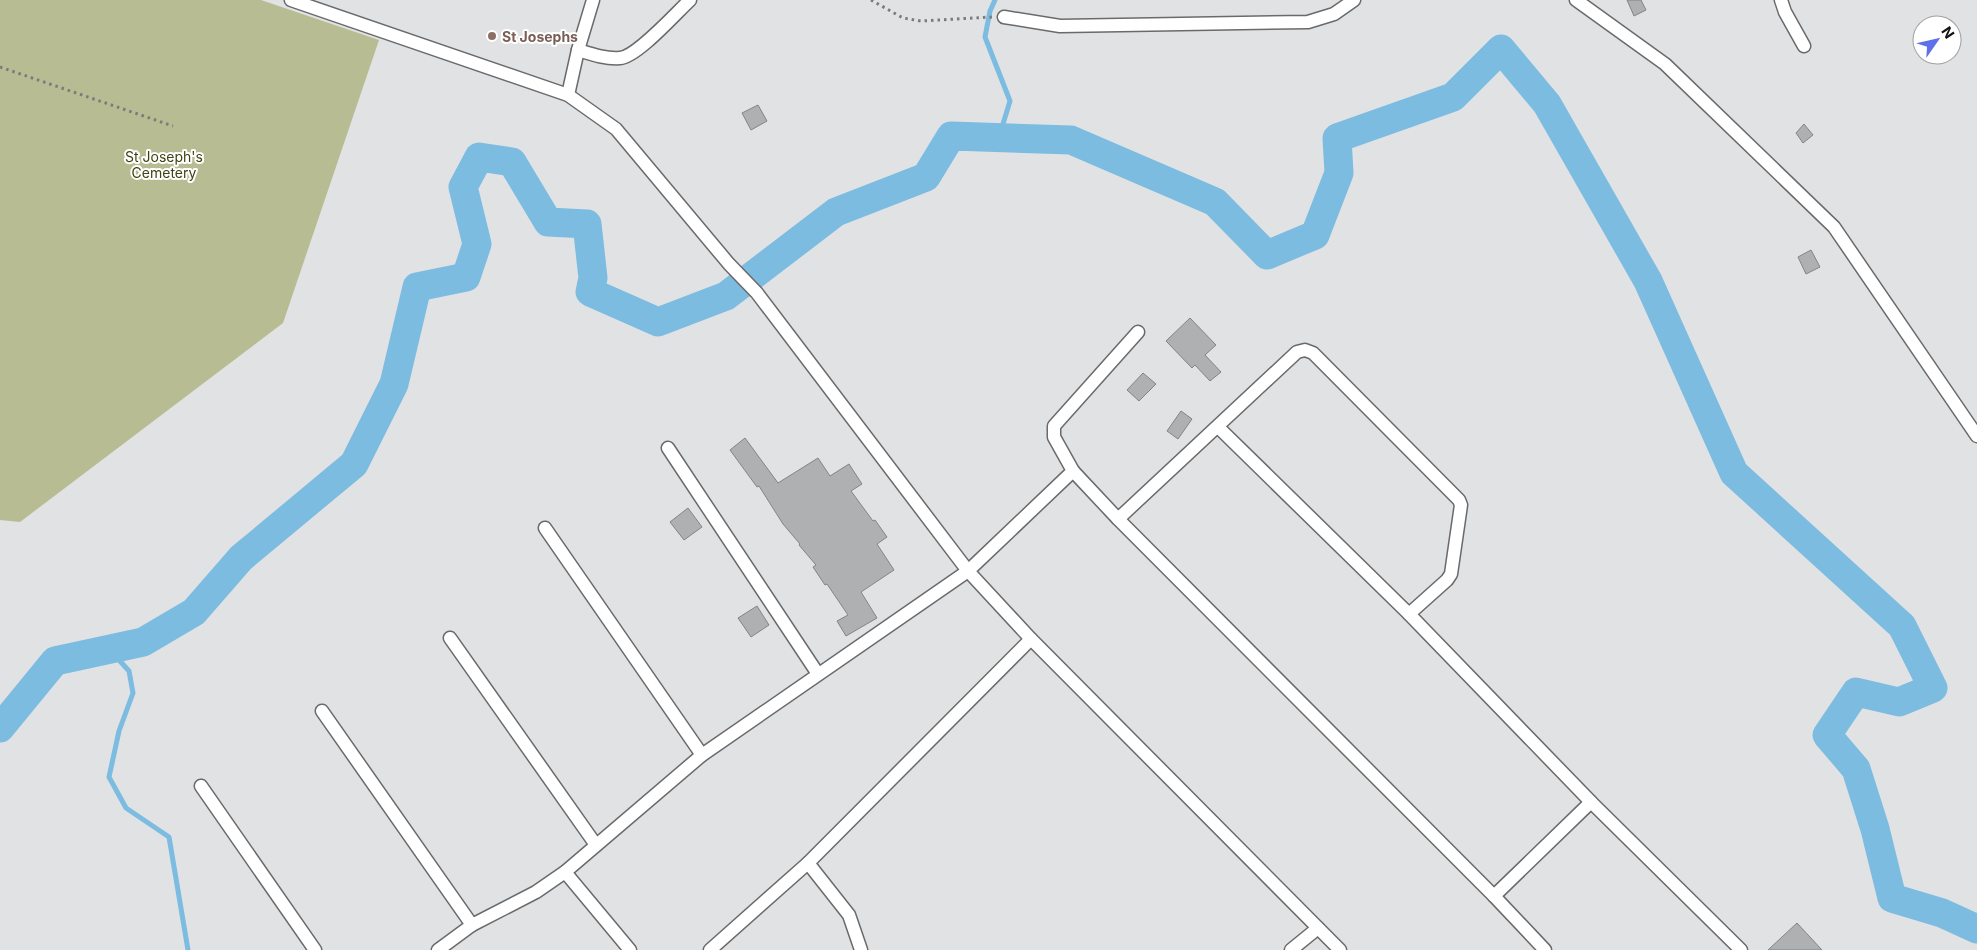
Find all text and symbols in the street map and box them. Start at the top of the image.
north arrow [1912,15,1962,65]
text: N [1938,23,1958,42]
place label: St Josephs [502,28,578,45]
marker: St Josephs [486,30,498,42]
park label: St Joseph's Cemetery [125,148,203,181]

